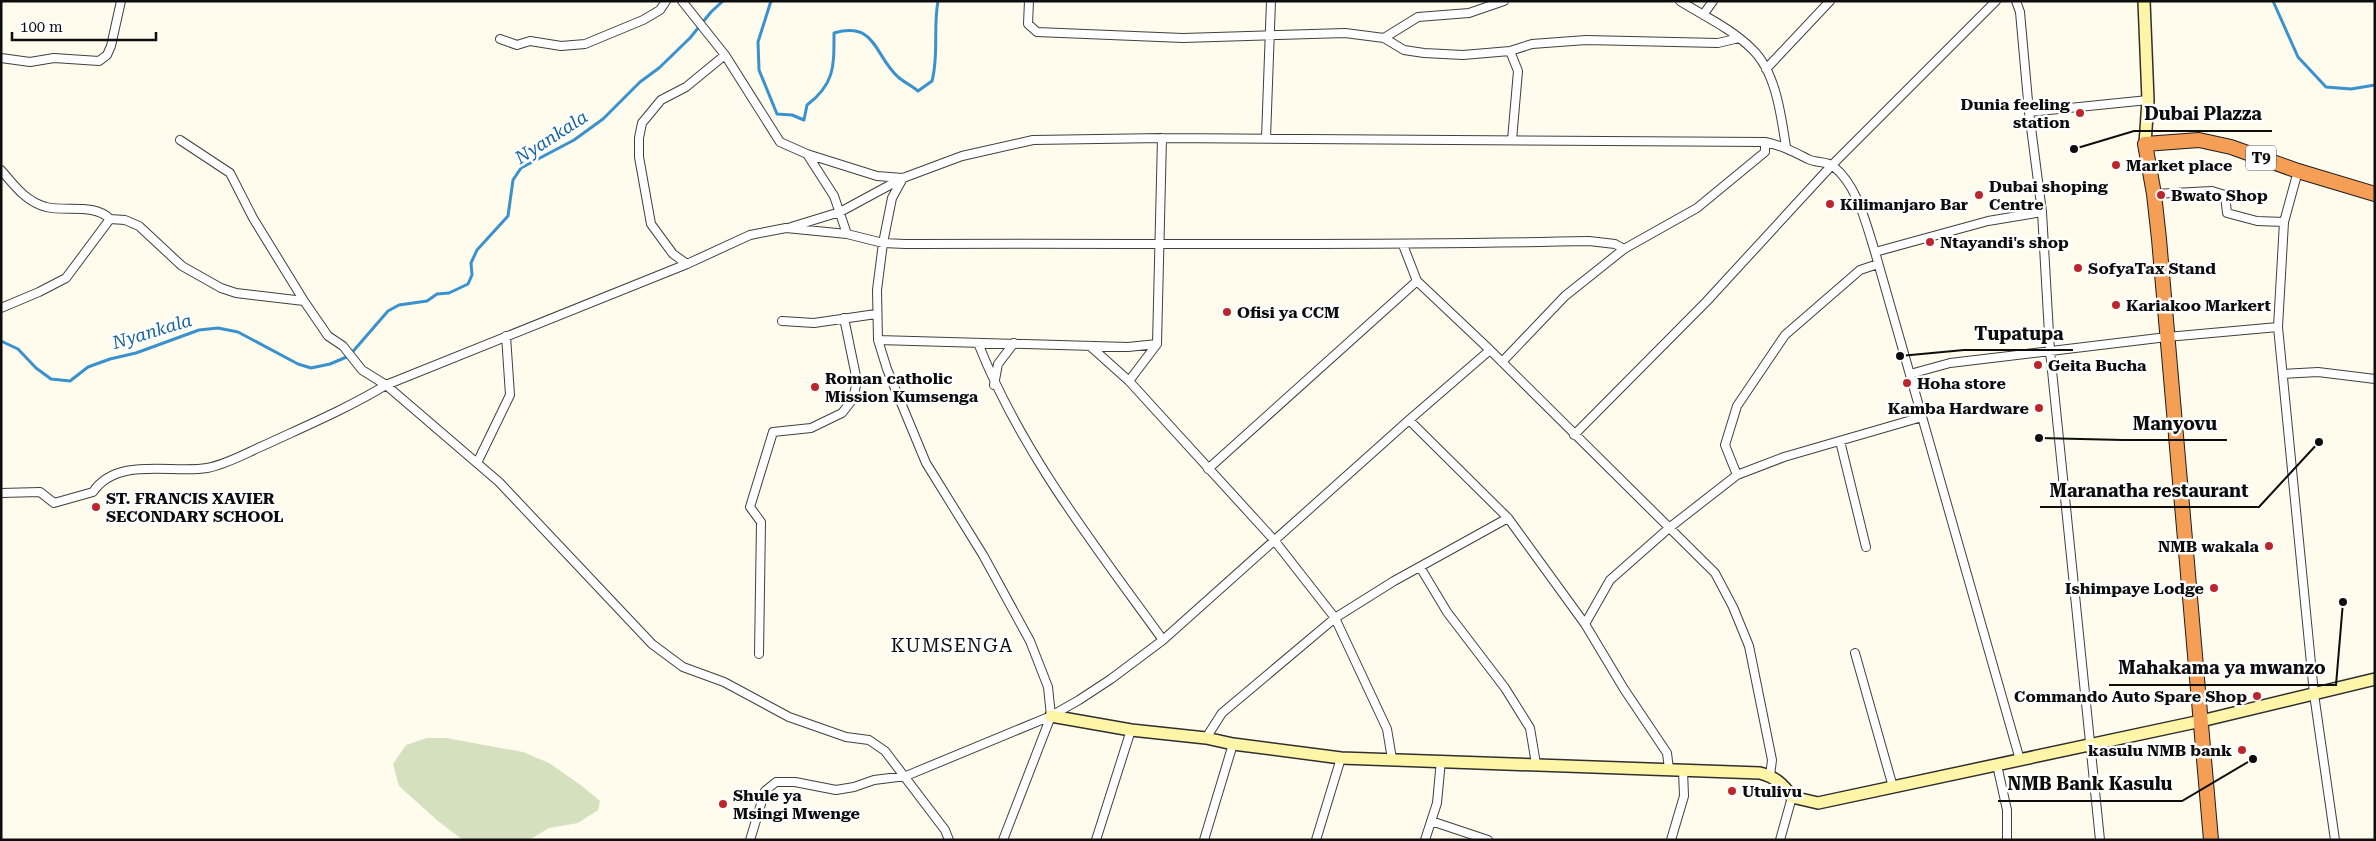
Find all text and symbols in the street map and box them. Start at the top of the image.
scale bar [12,10,156,42]
text: 100 m [20,18,63,36]
place label: Dunia feeling station [1961,95,2070,132]
callout: Dubai Plazza [2134,98,2272,131]
text: Dubai Plazza [2144,103,2262,124]
water label: Nyankala [510,106,591,169]
marker: Dunia feeling station [2074,107,2086,119]
road number: T9 [2246,146,2276,170]
place label: Market place [2126,156,2232,175]
marker: Market place [2110,159,2122,171]
place label: Dubai shoping Centre [1989,177,2108,214]
place label: Bwato Shop [2171,186,2268,205]
marker: Dubai shoping Centre [1973,189,1985,201]
marker: Bwato Shop [2155,189,2167,201]
place label: Kilimanjaro Bar [1840,195,1968,214]
marker: Kilimanjaro Bar [1824,198,1836,210]
place label: Ntayandi's shop [1940,233,2069,252]
marker: Ntayandi's shop [1924,236,1936,248]
place label: SofyaTax Stand [2088,259,2216,278]
marker: SofyaTax Stand [2072,262,2084,274]
place label: Kariakoo Markert [2126,296,2271,315]
marker: Kariakoo Markert [2110,299,2122,311]
place label: Ofisi ya CCM [1237,303,1340,322]
marker: Ofisi ya CCM [1221,306,1233,318]
water label: Nyankala [109,309,194,353]
callout: Tupatupa [1964,317,2073,350]
text: Tupatupa [1974,323,2064,344]
place label: Geita Bucha [2048,356,2147,375]
marker: Geita Bucha [2032,359,2044,371]
place label: Roman catholic Mission Kumsenga [825,369,979,406]
place label: Hoha store [1917,374,2006,393]
marker: Hoha store [1901,377,1913,389]
marker: Roman catholic Mission Kumsenga [809,381,821,393]
place label: Kamba Hardware [1888,399,2029,418]
marker: Kamba Hardware [2033,402,2045,414]
callout: Manyovu [2123,407,2227,440]
text: Manyovu [2133,413,2217,434]
callout: Maranatha restaurant [2040,474,2259,507]
text: Maranatha restaurant [2050,480,2248,501]
place label: ST. FRANCIS XAVIER SECONDARY SCHOOL [106,489,284,526]
marker: ST. FRANCIS XAVIER SECONDARY SCHOOL [90,501,102,513]
place label: NMB wakala [2158,537,2260,556]
marker: NMB wakala [2263,540,2275,552]
place label: Ishimpaye Lodge [2065,579,2204,598]
marker: Ishimpaye Lodge [2208,582,2220,594]
district label: KUMSENGA [891,634,1013,657]
callout: Mahakama ya mwanzo [2109,652,2336,685]
text: Mahakama ya mwanzo [2118,657,2326,678]
place label: Commando Auto Spare Shop [2014,687,2247,706]
marker: Commando Auto Spare Shop [2251,690,2263,702]
place label: kasulu NMB bank [2088,741,2232,760]
marker: kasulu NMB bank [2236,744,2248,756]
callout: NMB Bank Kasulu [1998,768,2182,801]
text: NMB Bank Kasulu [2008,773,2173,794]
place label: Utulivu [1742,782,1803,801]
marker: Utulivu [1726,785,1738,797]
place label: Shule ya Msingi Mwenge [733,786,860,823]
marker: Shule ya Msingi Mwenge [717,798,729,810]

